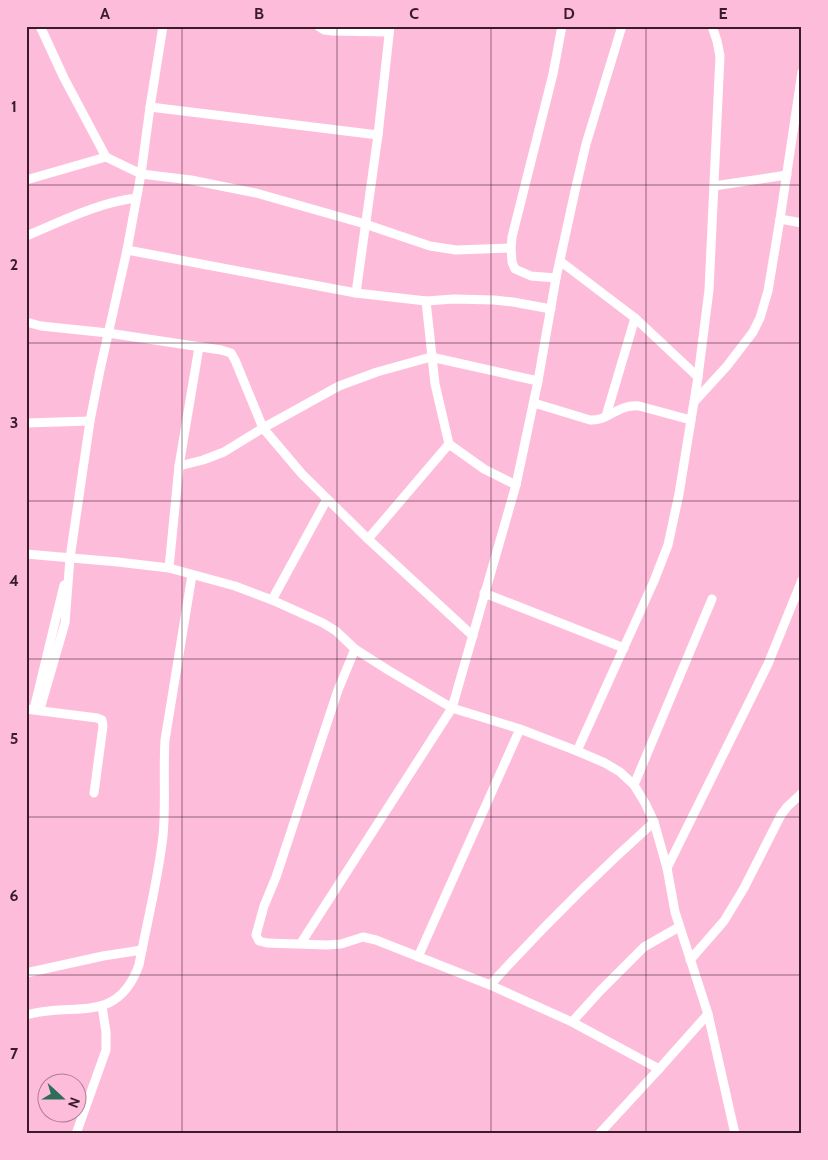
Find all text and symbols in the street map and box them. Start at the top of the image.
text: A [100,4,110,23]
text: B [254,4,264,23]
text: C [409,4,419,23]
text: D [563,4,575,23]
text: E [718,4,728,23]
text: 1 [11,97,17,116]
text: 2 [10,255,18,274]
text: 3 [10,413,18,432]
text: 4 [9,571,19,590]
text: 5 [10,729,18,748]
text: 6 [10,886,19,905]
text: 7 [10,1044,19,1063]
north arrow [38,1072,88,1122]
text: N [64,1095,84,1111]

